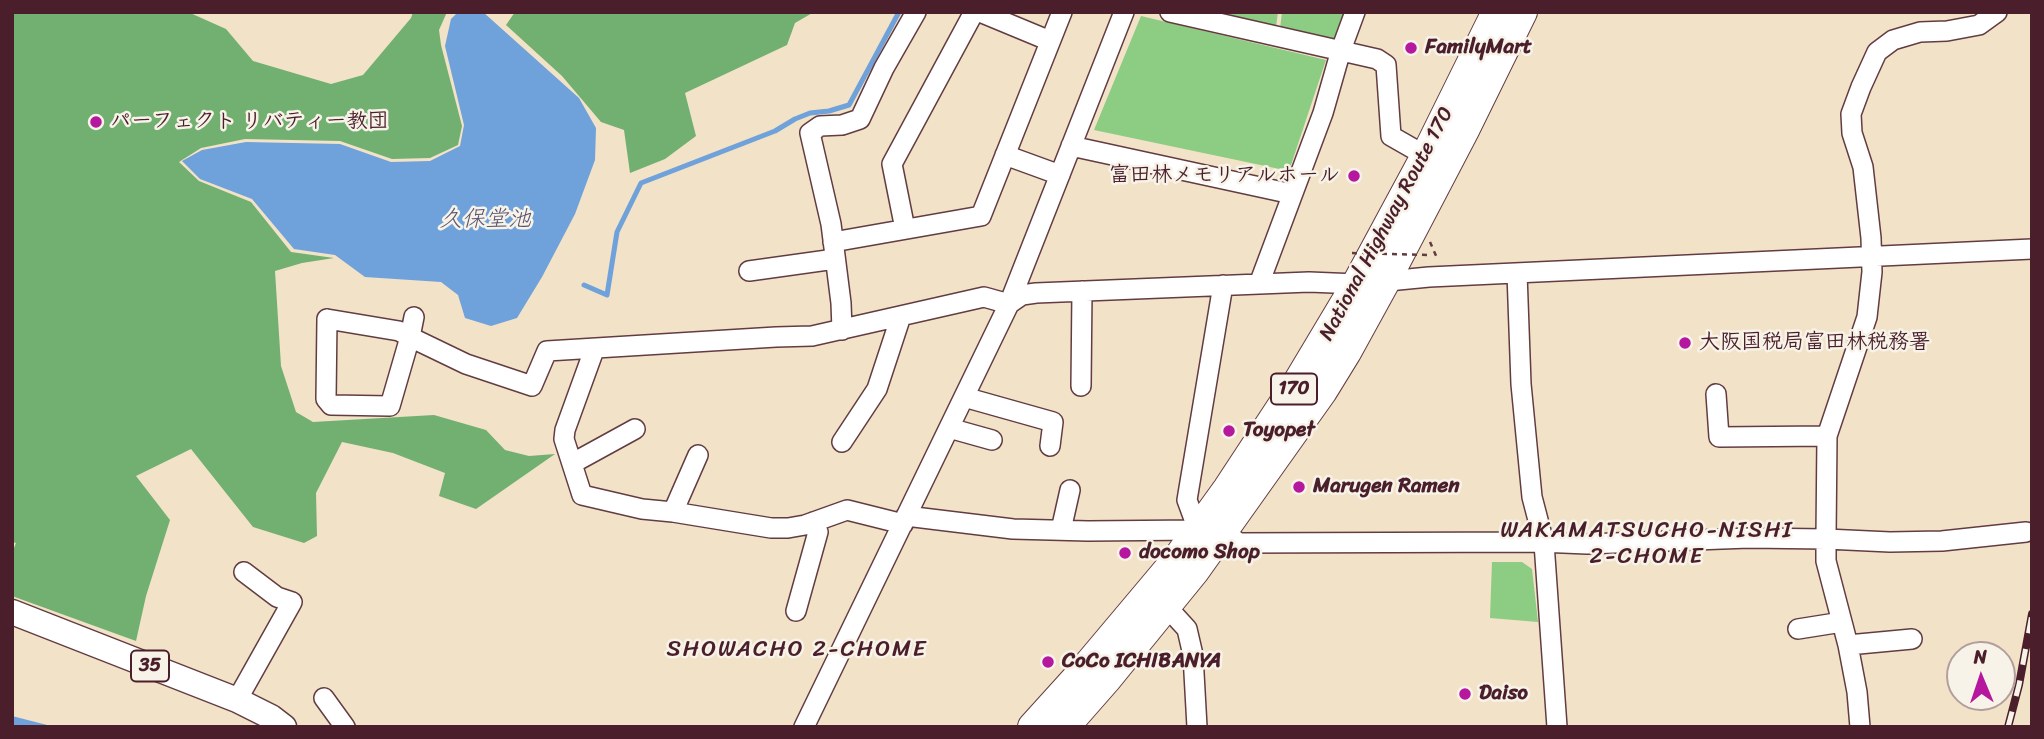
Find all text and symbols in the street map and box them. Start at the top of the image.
place label: FamilyMart [1425,35,1532,61]
marker: FamilyMart [1403,40,1419,56]
street label: National Highway Route 170 [1315,103,1459,345]
place label: パーフェクト リバティー教団 [110,109,388,135]
marker: パーフェクト リバティー教団 [88,114,104,130]
place label: 富田林メモリアルホール [1109,163,1340,189]
marker: 富田林メモリアルホール [1346,168,1362,184]
water label: 久保堂池 [439,206,531,234]
place label: 大阪国税局富田林税務署 [1699,330,1930,356]
marker: 大阪国税局富田林税務署 [1677,335,1693,351]
road number: 170 [1271,374,1317,404]
place label: Toyopet [1243,418,1315,444]
marker: Toyopet [1221,423,1237,439]
place label: Marugen Ramen [1313,474,1460,500]
marker: Marugen Ramen [1291,479,1307,495]
district label: WAKAMATSUCHO-NISHI 2-CHOME [1505,517,1789,571]
place label: docomo Shop [1139,540,1260,566]
marker: docomo Shop [1117,545,1133,561]
district label: SHOWACHO 2-CHOME [667,636,927,664]
text: N [1973,640,1987,673]
north arrow [1946,641,2016,711]
place label: CoCo ICHIBANYA [1062,649,1221,675]
road number: 35 [131,650,169,681]
marker: CoCo ICHIBANYA [1040,654,1056,670]
place label: Daiso [1479,681,1528,707]
marker: Daiso [1457,686,1473,702]

